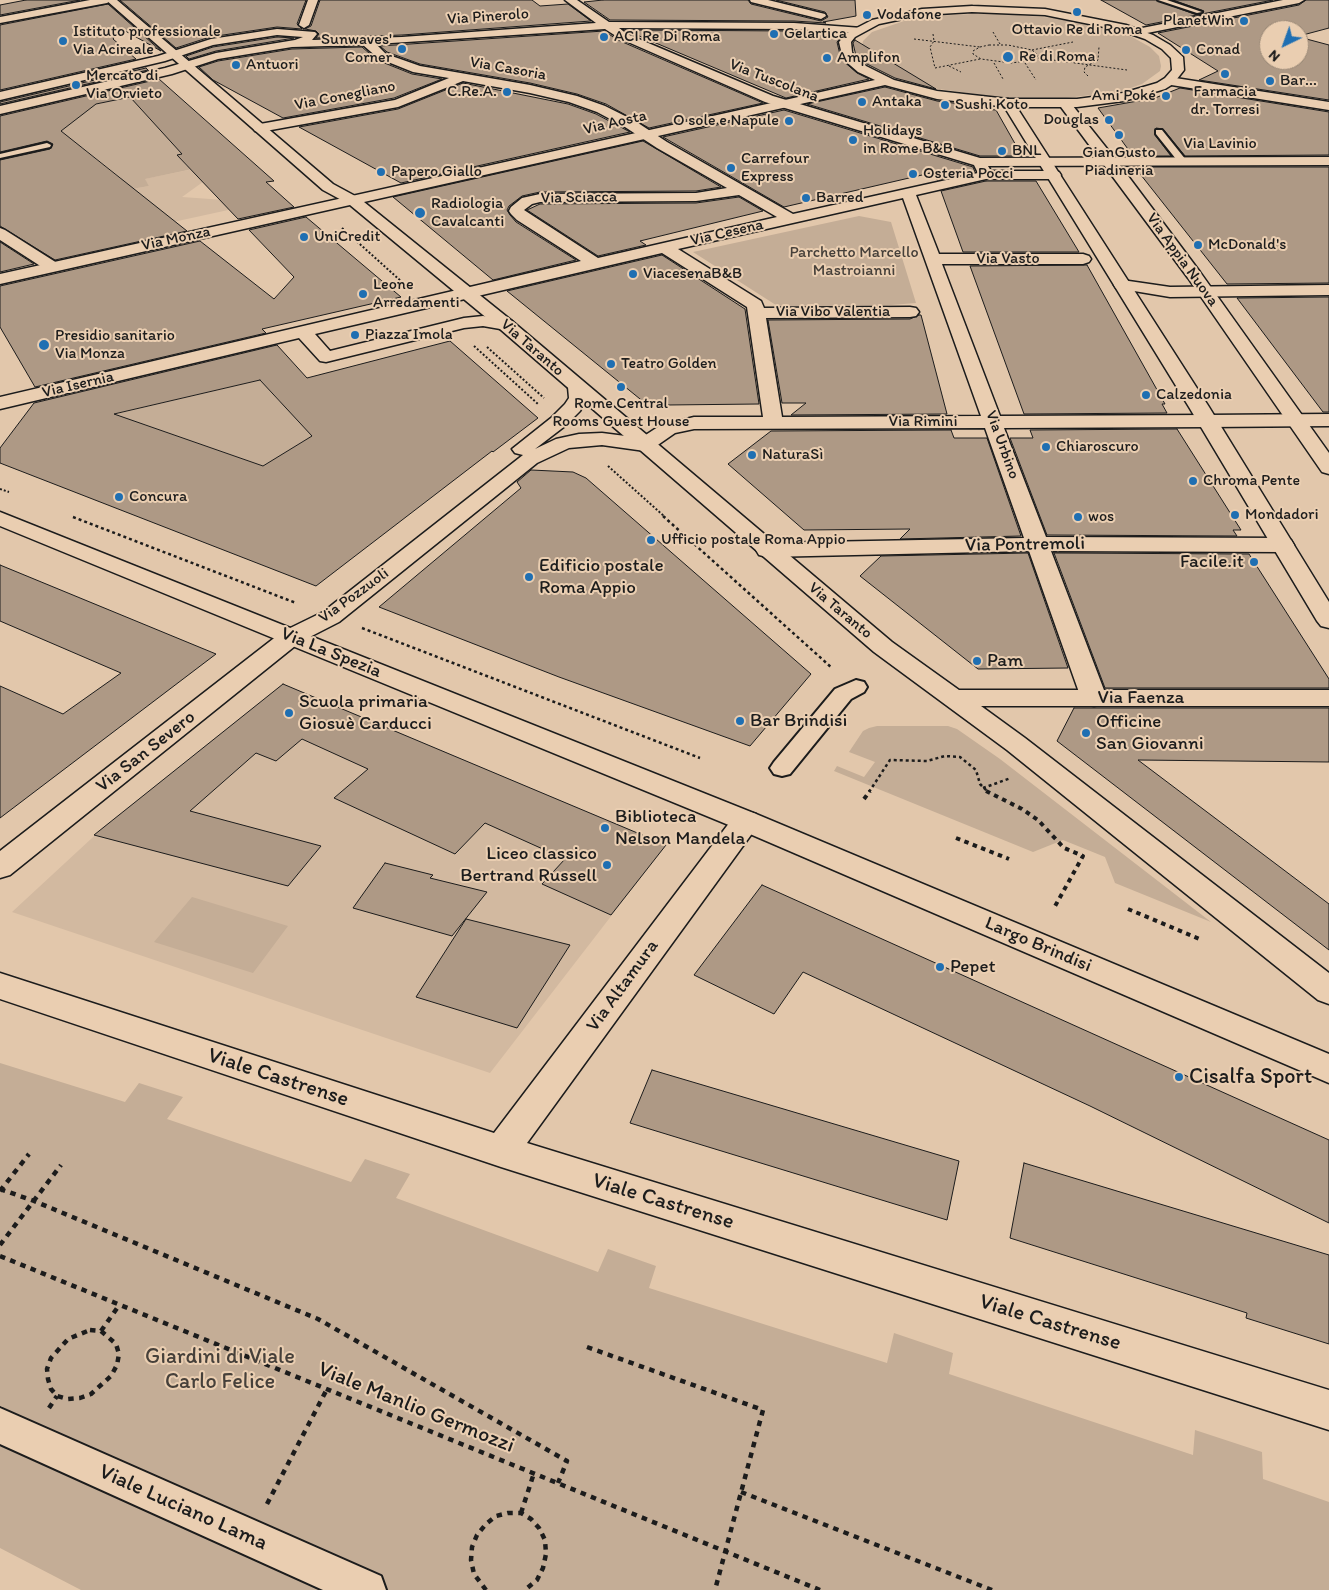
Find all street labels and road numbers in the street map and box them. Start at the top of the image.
street label: Via Pinerolo [447,5,529,29]
street label: Via Casoria [468,53,548,85]
street label: Via Tuscolana [726,55,822,107]
street label: Via Conegliano [293,77,397,115]
street label: Via Aosta [581,106,649,140]
street label: Via Lavinio [1183,134,1257,154]
street label: Via Sciacca [541,188,617,208]
street label: Via Appia Nuova [1142,210,1222,310]
street label: Via Cesena [689,215,765,251]
street label: Via Monza [140,222,212,256]
street label: Via Vasto [976,249,1040,269]
street label: Via Vibo Valentia [776,302,890,322]
street label: Via Taranto [496,315,568,381]
street label: Via Isernia [40,367,116,403]
street label: Via Urbino [981,408,1023,482]
street label: Via Rimini [889,412,957,432]
street label: Via Pontremoli [965,533,1085,557]
street label: Via Pozzuoli [315,564,393,628]
street label: Via Taranto [804,579,876,643]
street label: Via La Spezia [277,622,385,684]
street label: Via Faenza [1098,687,1184,709]
street label: Via San Severo [92,706,200,798]
street label: Largo Brindisi [981,912,1095,978]
street label: Via Altamura [582,936,664,1036]
street label: Viale Castrense [204,1043,352,1113]
street label: Viale Castrense [589,1168,737,1236]
street label: Viale Castrense [976,1289,1124,1357]
street label: Viale Manlio Germozzi [314,1356,518,1460]
street label: Viale Luciano Lama [95,1459,271,1557]

